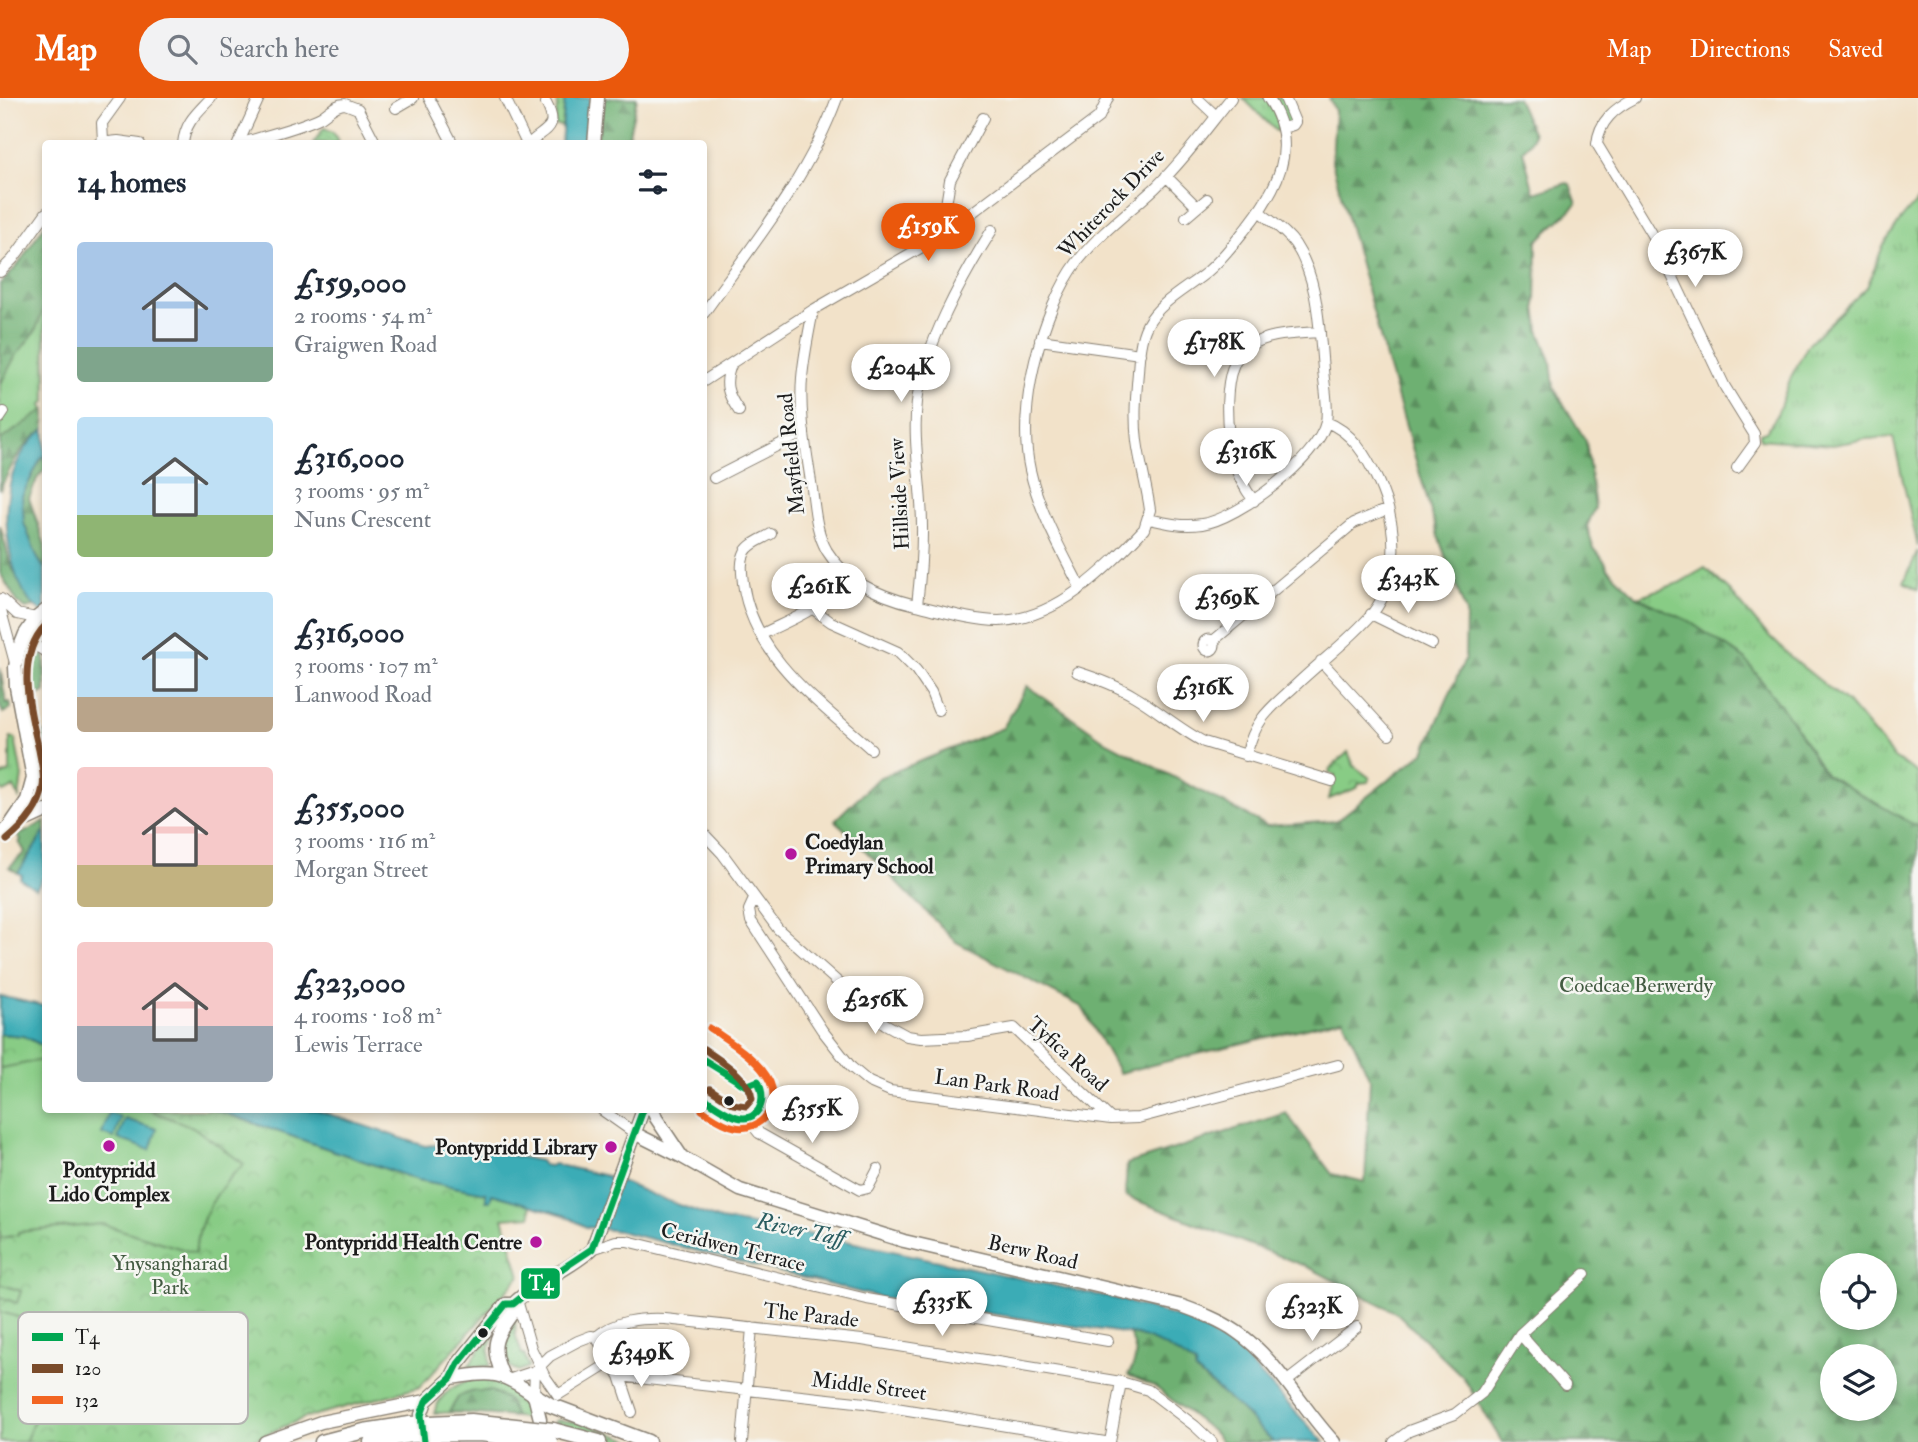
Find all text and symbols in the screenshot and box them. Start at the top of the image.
search box [139,18,629,81]
text: Map [35,29,97,70]
icon: search [163,30,201,68]
text: Search here [219,33,339,65]
text: Map [1606,34,1651,65]
text: Directions [1689,34,1790,65]
text: Saved [1828,34,1883,65]
street label: Whiterock Drive [1051,143,1171,265]
icon: filters [634,163,672,201]
text: 14 homes [77,164,186,201]
pin: £159K [879,204,977,263]
text: £159K [897,211,959,240]
pin: £367K [1646,230,1744,289]
text: £367K [1664,237,1726,266]
text: £159,000 [294,264,407,301]
icon: home [133,270,217,354]
text: 2 rooms · 54 m² [294,301,432,330]
pin: £178K [1165,320,1263,379]
text: £178K [1183,327,1245,356]
text: Graigwen Road [294,330,437,359]
pin: £204K [852,344,950,404]
text: £204K [867,352,935,381]
street label: Mayfield Road [772,391,811,516]
pin: £316K [1197,428,1295,488]
street label: Hillside View [883,436,916,550]
text: £316K [1216,436,1276,465]
text: £316,000 [294,439,405,476]
icon: home [133,445,217,529]
text: 3 rooms · 95 m² [294,476,429,505]
text: Nuns Crescent [294,505,431,534]
pin: £343K [1359,556,1457,615]
text: £343K [1377,563,1439,592]
pin: £261K [770,564,868,623]
text: £261K [788,571,850,600]
pin: £369K [1178,574,1276,634]
text: £369K [1195,582,1259,611]
text: £316,000 [294,614,405,651]
icon: home [133,620,217,704]
text: 3 rooms · 107 m² [294,651,438,680]
pin: £316K [1154,664,1252,724]
text: £316K [1173,672,1233,701]
text: Lanwood Road [294,680,432,709]
text: £355,000 [294,789,405,826]
icon: home [133,795,217,879]
text: 3 rooms · 116 m² [294,826,435,855]
place label: Coedylan Primary School [805,829,934,880]
marker: Coedylan Primary School [783,846,799,862]
text: Morgan Street [294,855,428,884]
text: £323,000 [294,964,406,1001]
icon: home [133,970,217,1054]
park label: Coedcae Berwerdy [1559,972,1714,999]
pin: £256K [826,976,924,1036]
text: £256K [843,984,907,1013]
text: 4 rooms · 108 m² [294,1001,442,1030]
street label: Tyfica Road [1022,1011,1114,1098]
text: Lewis Terrace [294,1030,423,1059]
street label: Lan Park Road [933,1063,1062,1108]
pin: £355K [763,1086,861,1145]
text: £355K [782,1093,842,1122]
unlabelled marker [722,1094,736,1108]
place label: Pontypridd Library [435,1134,598,1161]
marker: Pontypridd Lido Complex [101,1138,117,1154]
marker: Pontypridd Library [603,1139,619,1155]
place label: Pontypridd Lido Complex [48,1157,170,1208]
water label: River Taff [753,1206,853,1254]
street label: Ceridwen Terrace [658,1217,808,1279]
place label: Pontypridd Health Centre [304,1229,522,1256]
street label: Berw Road [985,1229,1081,1276]
marker: Pontypridd Health Centre [528,1234,544,1250]
park label: Ynysangharad Park [112,1250,229,1301]
map controls [1820,1253,1897,1421]
button: locate [1820,1253,1897,1330]
line badge: T4 [520,1267,561,1300]
text: T4 [528,1272,555,1296]
pin: £335K [893,1278,991,1338]
pin: £323K [1263,1284,1361,1343]
text: £335K [912,1286,972,1315]
text: £323K [1282,1291,1342,1320]
street label: The Parade [762,1297,860,1334]
legend [18,1312,248,1424]
text: T4 [75,1326,100,1350]
unlabelled marker [476,1326,490,1340]
pin: £349K [592,1330,690,1389]
text: £349K [609,1337,673,1366]
button: layers [1820,1344,1897,1421]
text: 120 [75,1357,101,1381]
street label: Middle Street [810,1366,928,1407]
text: 132 [75,1389,99,1413]

